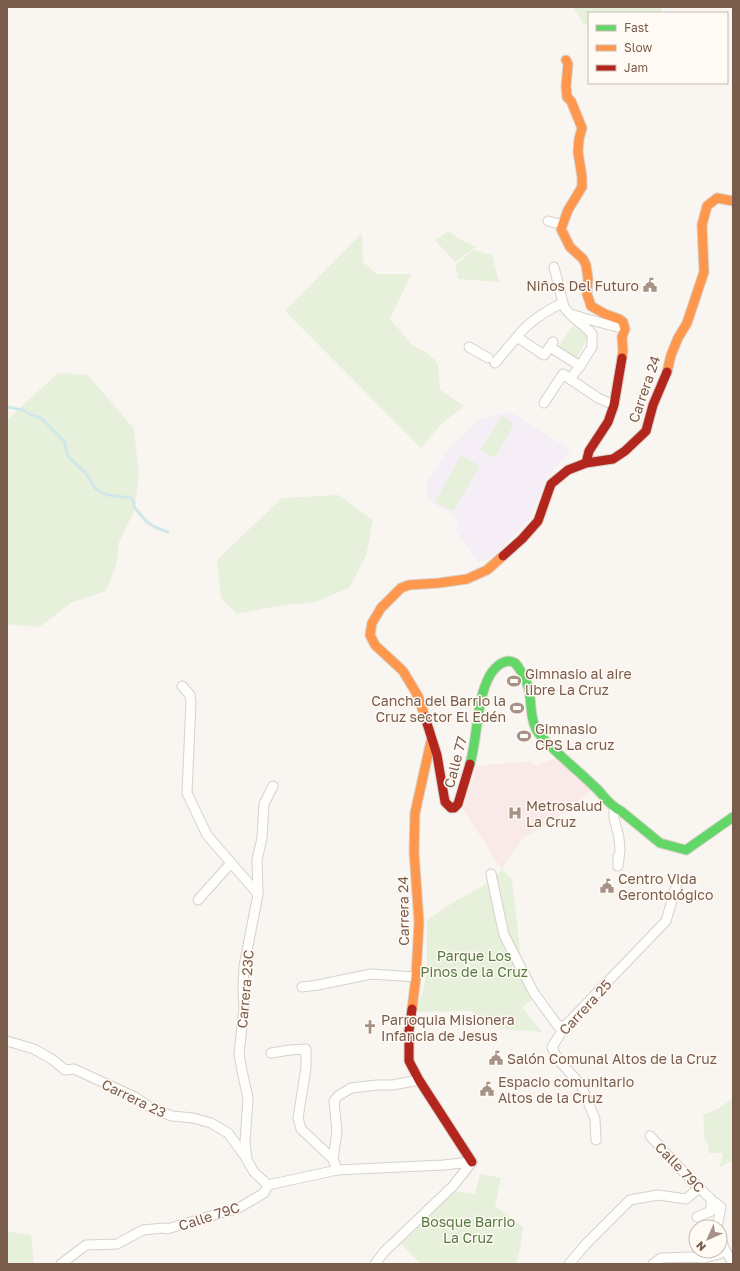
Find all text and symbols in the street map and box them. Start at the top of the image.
legend [588,12,728,84]
text: Fast [624,20,649,35]
text: Slow [624,40,652,55]
text: Jam [624,60,648,75]
place label: Niños Del Futuro [526,277,639,294]
public building icon: Niños Del Futuro [642,277,658,293]
street label: Carrera 24 [625,353,663,425]
place label: Gimnasio al aire libre La Cruz [525,665,632,698]
sports icon: Gimnasio al aire libre La Cruz [506,673,522,689]
place label: Cancha del Barrio la Cruz sector El Edén [371,692,506,725]
sports icon: Cancha del Barrio la Cruz sector El Edén [509,700,525,716]
place label: Gimnasio CPS La cruz [535,720,614,753]
sports icon: Gimnasio CPS La cruz [516,728,532,744]
street label: Calle 77 [440,734,470,790]
place label: Metrosalud La Cruz [526,797,602,830]
hospital icon: Metrosalud La Cruz [507,805,523,821]
place label: Centro Vida Gerontológico [618,870,713,903]
street label: Carrera 24 [394,876,412,946]
public building icon: Centro Vida Gerontológico [599,878,615,894]
park label: Parque Los Pinos de la Cruz [420,947,528,980]
street label: Carrera 23C [233,949,257,1029]
street label: Carrera 25 [555,976,615,1038]
place label: Parroquia Misionera Infancia de Jesus [381,1011,515,1044]
church icon: Parroquia Misionera Infancia de Jesus [362,1019,378,1035]
public building icon: Salón Comunal Altos de la Cruz [488,1050,504,1066]
place label: Salón Comunal Altos de la Cruz [507,1050,717,1067]
place label: Espacio comunitario Altos de la Cruz [498,1073,634,1106]
street label: Carrera 23 [99,1075,169,1121]
public building icon: Espacio comunitario Altos de la Cruz [479,1081,495,1097]
street label: Calle 79C [652,1138,708,1196]
street label: Calle 79C [176,1198,242,1234]
park label: Bosque Barrio La Cruz [421,1213,515,1246]
north arrow [688,1219,728,1259]
text: N [693,1239,708,1254]

